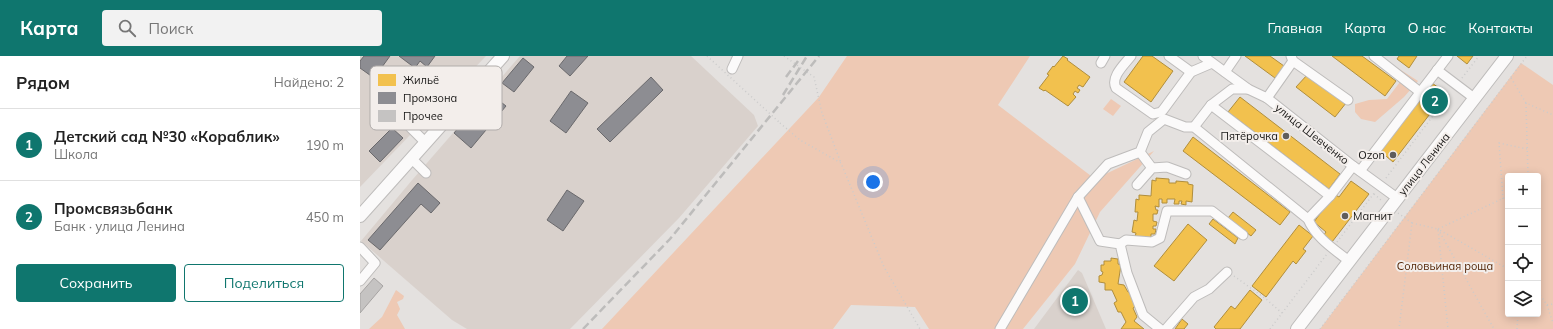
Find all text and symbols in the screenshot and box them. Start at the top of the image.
search box [102,10,382,46]
text: Карта [20,16,78,40]
icon: search [116,17,138,39]
text: Поиск [148,19,193,38]
text: Главная [1268,19,1323,37]
text: Карта [1345,19,1386,37]
text: О нас [1408,19,1446,37]
text: Контакты [1468,19,1533,37]
legend [370,66,502,130]
text: Рядом [16,72,70,93]
text: Жильё [403,73,439,87]
text: Найдено: 2 [274,74,344,90]
pin: 2 [1422,86,1448,116]
text: Промзона [403,91,457,105]
street label: улица Шевченко [1272,101,1352,167]
text: Прочее [403,109,443,123]
text: Детский сад №30 «Кораблик» [54,127,280,146]
place label: Пятёрочка [1221,129,1278,143]
street label: улица Ленина [1395,130,1453,198]
marker: Пятёрочка [1281,131,1291,141]
text: 1 [25,137,33,153]
text: 190 m [306,137,344,153]
text: Школа [54,146,98,162]
place label: Ozon [1358,148,1385,162]
marker: Ozon [1388,150,1398,160]
your location [863,172,883,192]
map controls [1505,173,1541,317]
button: + [1505,173,1541,209]
text: Промсвязьбанк [54,199,173,218]
text: 2 [25,209,33,225]
text: 450 m [306,209,344,225]
place label: Магнит [1353,209,1392,223]
button: − [1505,209,1541,245]
marker: Магнит [1340,211,1350,221]
text: Банк · улица Ленина [54,218,185,234]
button: locate [1505,245,1541,281]
park label: Соловьиная роща [1397,259,1493,273]
button: Сохранить [16,264,176,302]
button: Поделиться [184,264,344,302]
button: layers [1505,281,1541,317]
pin: 1 [1062,286,1088,316]

